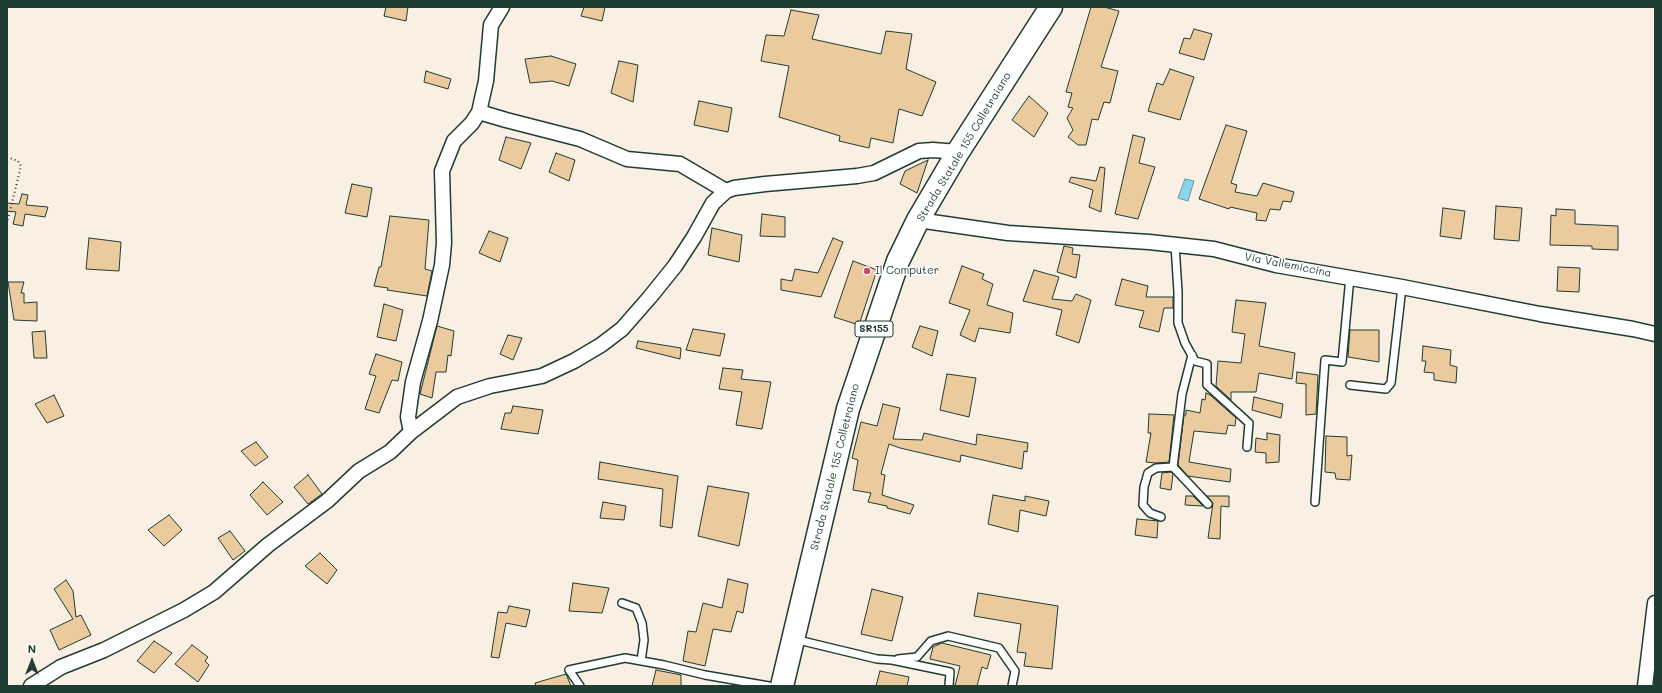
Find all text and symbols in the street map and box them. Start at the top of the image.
street label: Strada Statale 155 Colletraiano [914,70,1014,224]
street label: Via Vallemiccina [1243,250,1333,280]
place label: Il Computer [875,264,939,278]
marker: Il Computer [862,266,872,276]
road number: SR155 [855,321,893,337]
street label: Strada Statale 155 Colletraiano [808,382,862,552]
north arrow [12,641,52,681]
text: N [28,641,36,656]

